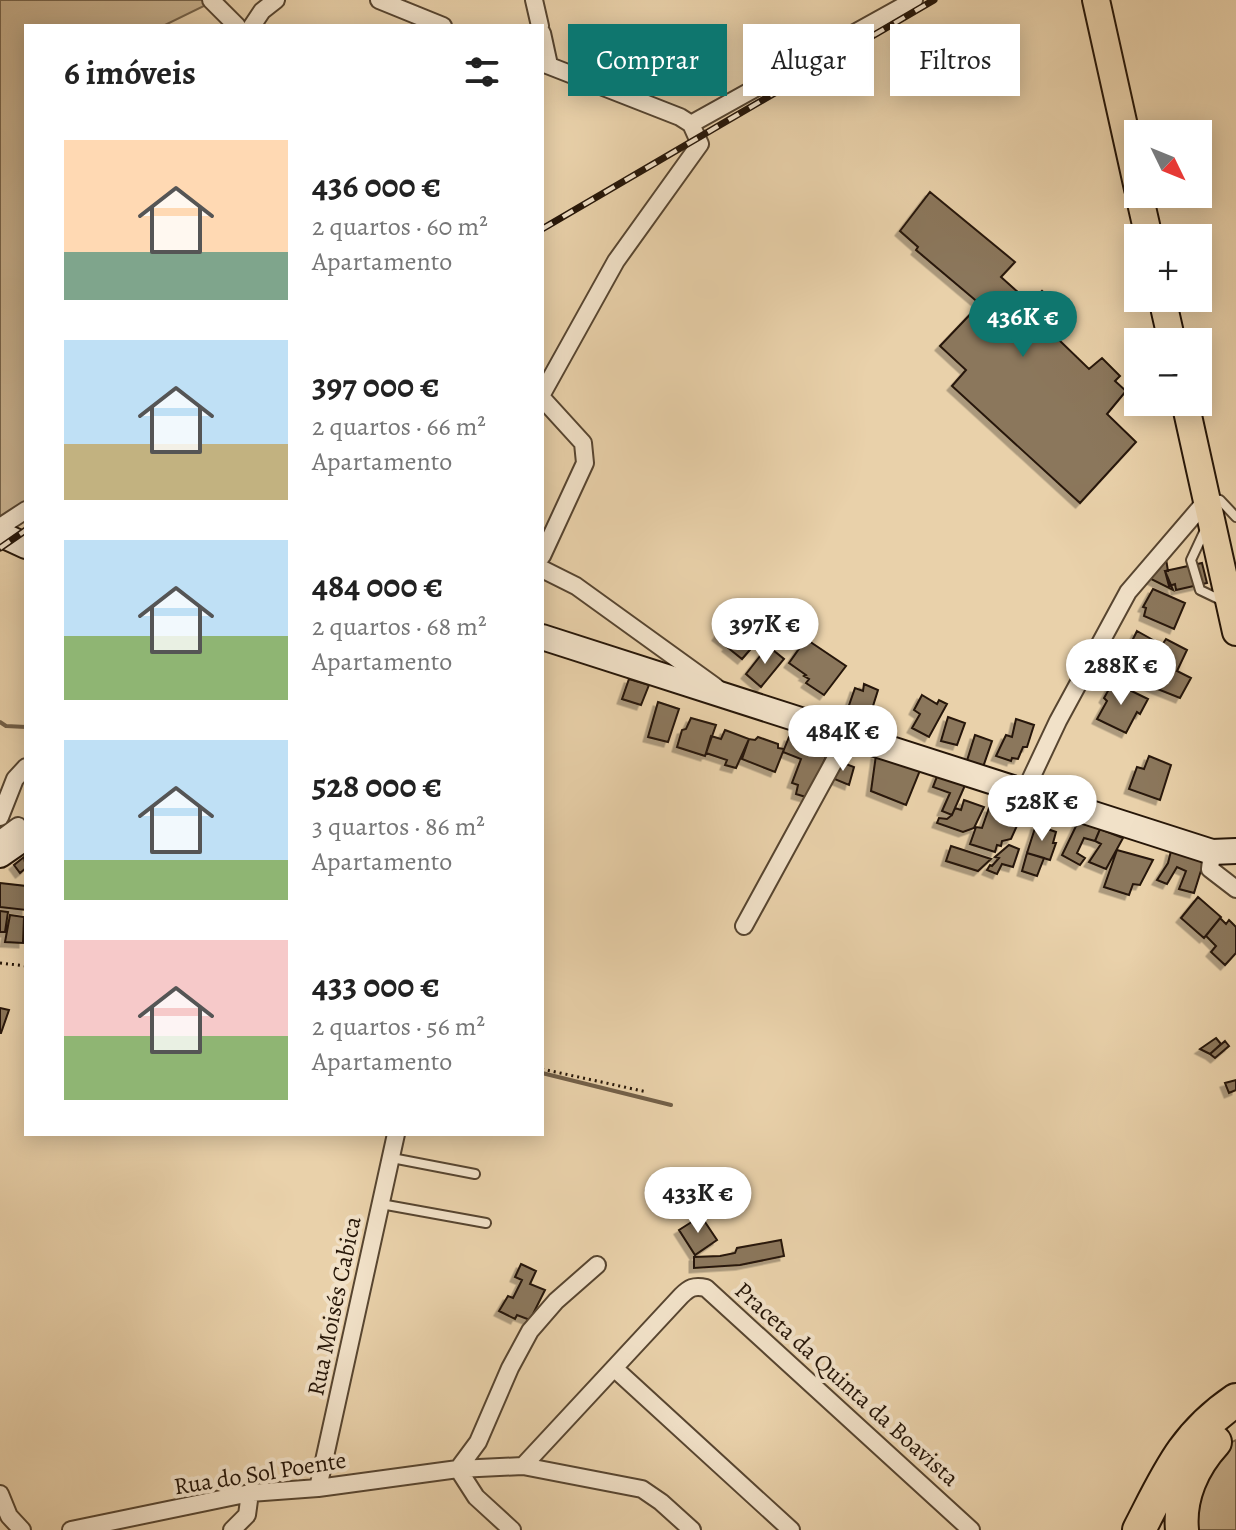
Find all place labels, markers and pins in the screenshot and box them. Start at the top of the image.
pin: 436K € [958,291,1088,359]
pin: 397K € [700,598,830,666]
pin: 288K € [1056,639,1186,707]
pin: 484K € [778,705,908,773]
pin: 528K € [977,775,1107,843]
pin: 433K € [633,1167,763,1235]

